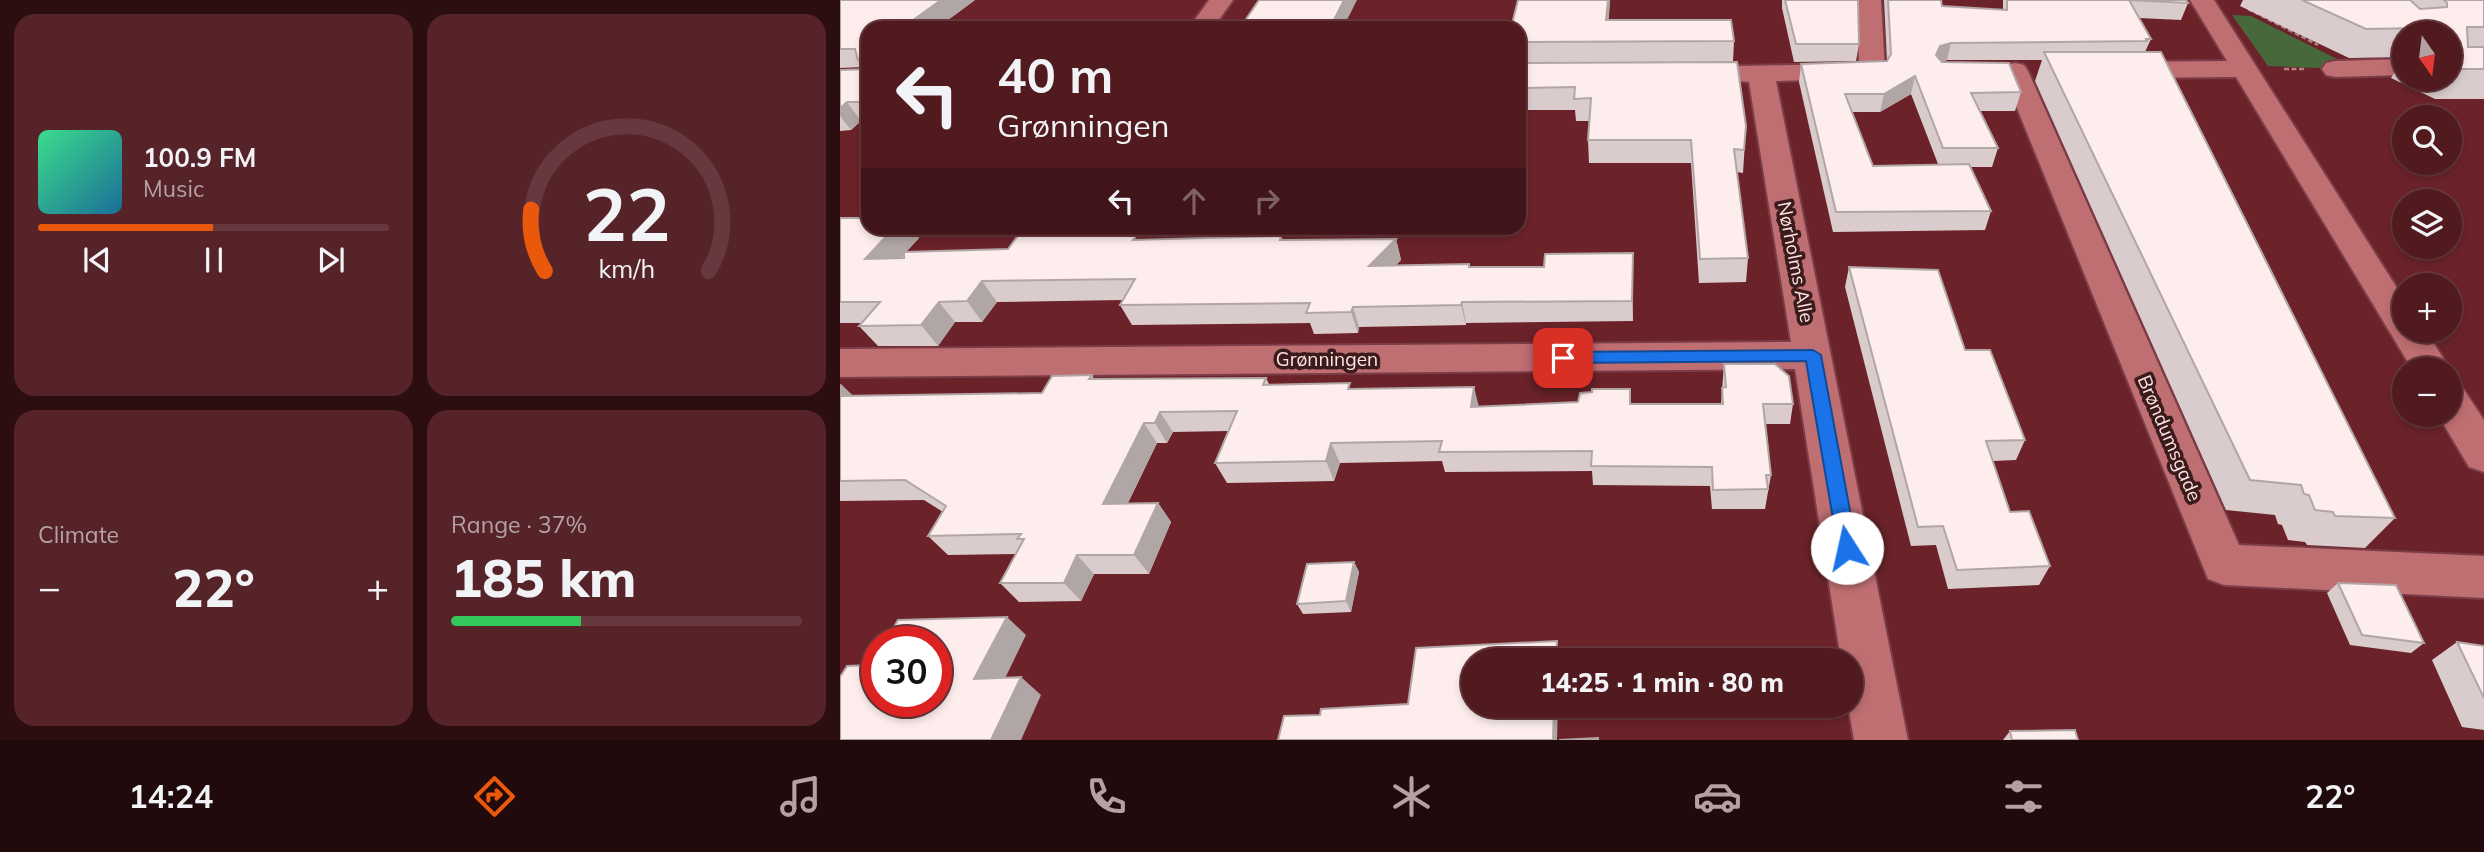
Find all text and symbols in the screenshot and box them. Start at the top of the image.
north arrow [2392,21,2462,91]
map controls [2392,21,2462,427]
text: 40 m [997,44,1113,105]
icon: left [882,49,973,140]
text: Grønningen [997,105,1169,145]
button: search [2392,105,2462,175]
text: 100.9 FM [143,141,256,174]
text: 22 [583,168,670,259]
text: Music [143,174,204,203]
icon: left [1102,182,1140,220]
icon: ahead [1175,182,1213,220]
icon: right [1248,182,1286,220]
button: layers [2392,189,2462,259]
street label: Nørholms Alle [1772,199,1820,325]
icon: previous [78,241,116,279]
icon: pause [195,241,233,279]
icon: next [312,241,350,279]
text: km/h [598,253,655,284]
button: + [2392,273,2462,343]
pin [1533,328,1593,388]
icon: arrive [1544,339,1582,377]
street label: Grønningen [1276,347,1378,371]
button: − [2392,357,2462,427]
street label: Brøndumsgade [2133,371,2207,505]
text: Range · 37% [451,510,587,539]
position arrow [1810,511,1884,585]
text: Climate [38,520,119,549]
text: 185 km [451,545,636,610]
text: 22° [172,555,255,620]
text: − [38,563,61,611]
text: + [366,563,389,611]
speed limit sign: 30 [861,626,952,717]
text: 14:25 · 1 min · 80 m [1540,666,1784,699]
icon: directions [470,772,519,821]
icon: music [776,772,825,821]
icon: phone [1082,772,1131,821]
icon: climate [1387,772,1436,821]
icon: car [1693,772,1742,821]
icon: filters [1999,772,2048,821]
text: 14:24 [128,776,213,816]
text: 22° [2305,776,2355,816]

